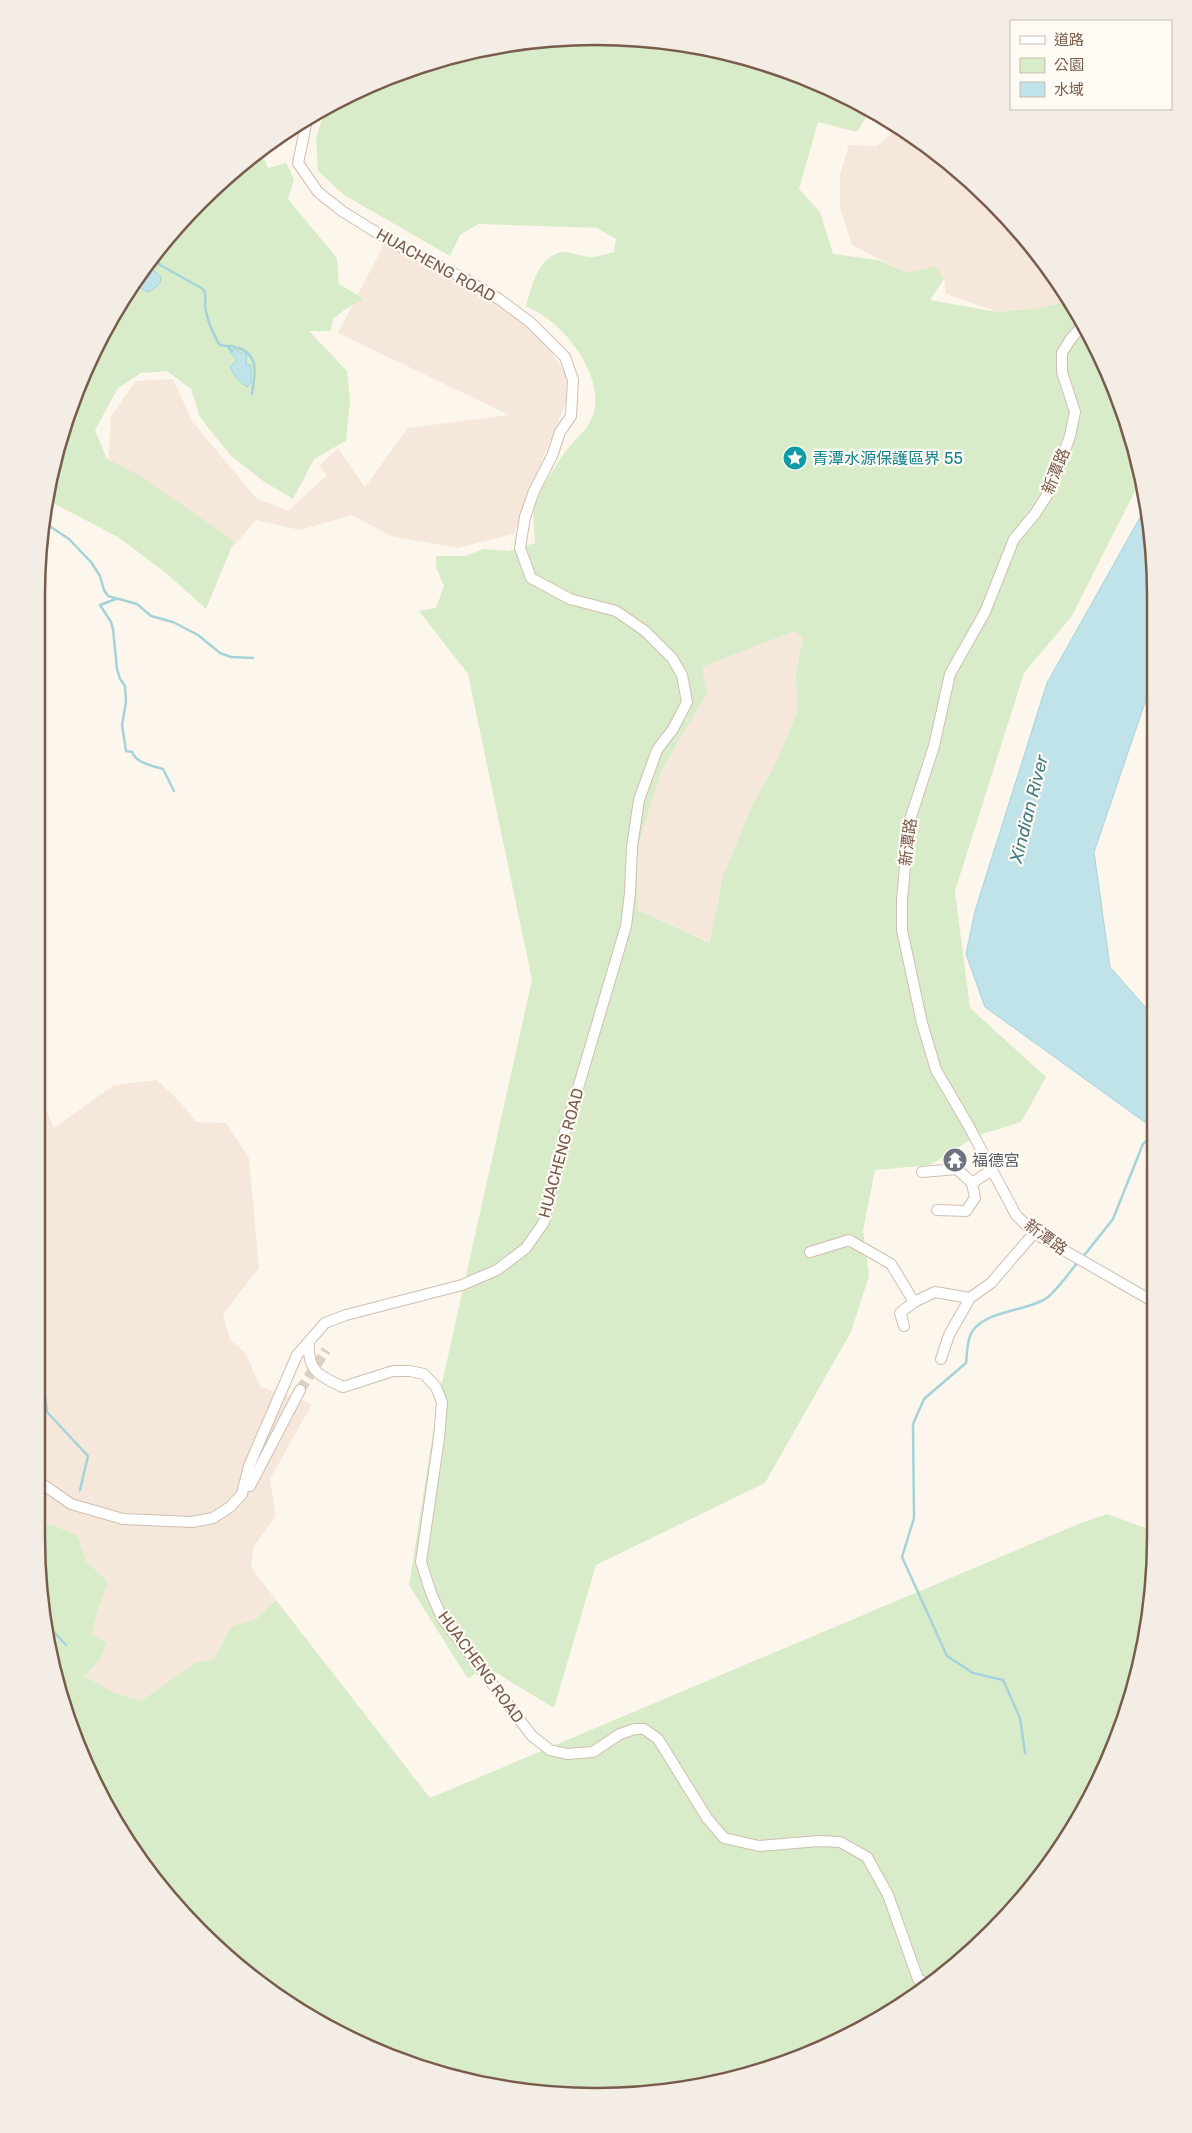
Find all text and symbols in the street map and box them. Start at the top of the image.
legend [1010,20,1172,110]
text: 道路 [1054,31,1084,49]
text: 公園 [1054,56,1084,74]
text: 水域 [1054,81,1084,99]
street label: HUACHENG ROAD [373,224,499,306]
place icon: 青潭水源保護區界 55 [782,445,808,471]
street label: 新潭路 [1038,445,1074,497]
place label: 青潭水源保護區界 55 [812,449,963,468]
water label: Xindian River [1005,752,1053,866]
street label: 新潭路 [896,817,920,867]
street label: HUACHENG ROAD [535,1086,587,1220]
temple icon: 福德宮 [942,1147,968,1173]
place label: 福德宮 [972,1151,1020,1170]
street label: 新潭路 [1021,1215,1071,1259]
street label: HUACHENG ROAD [434,1607,528,1727]

